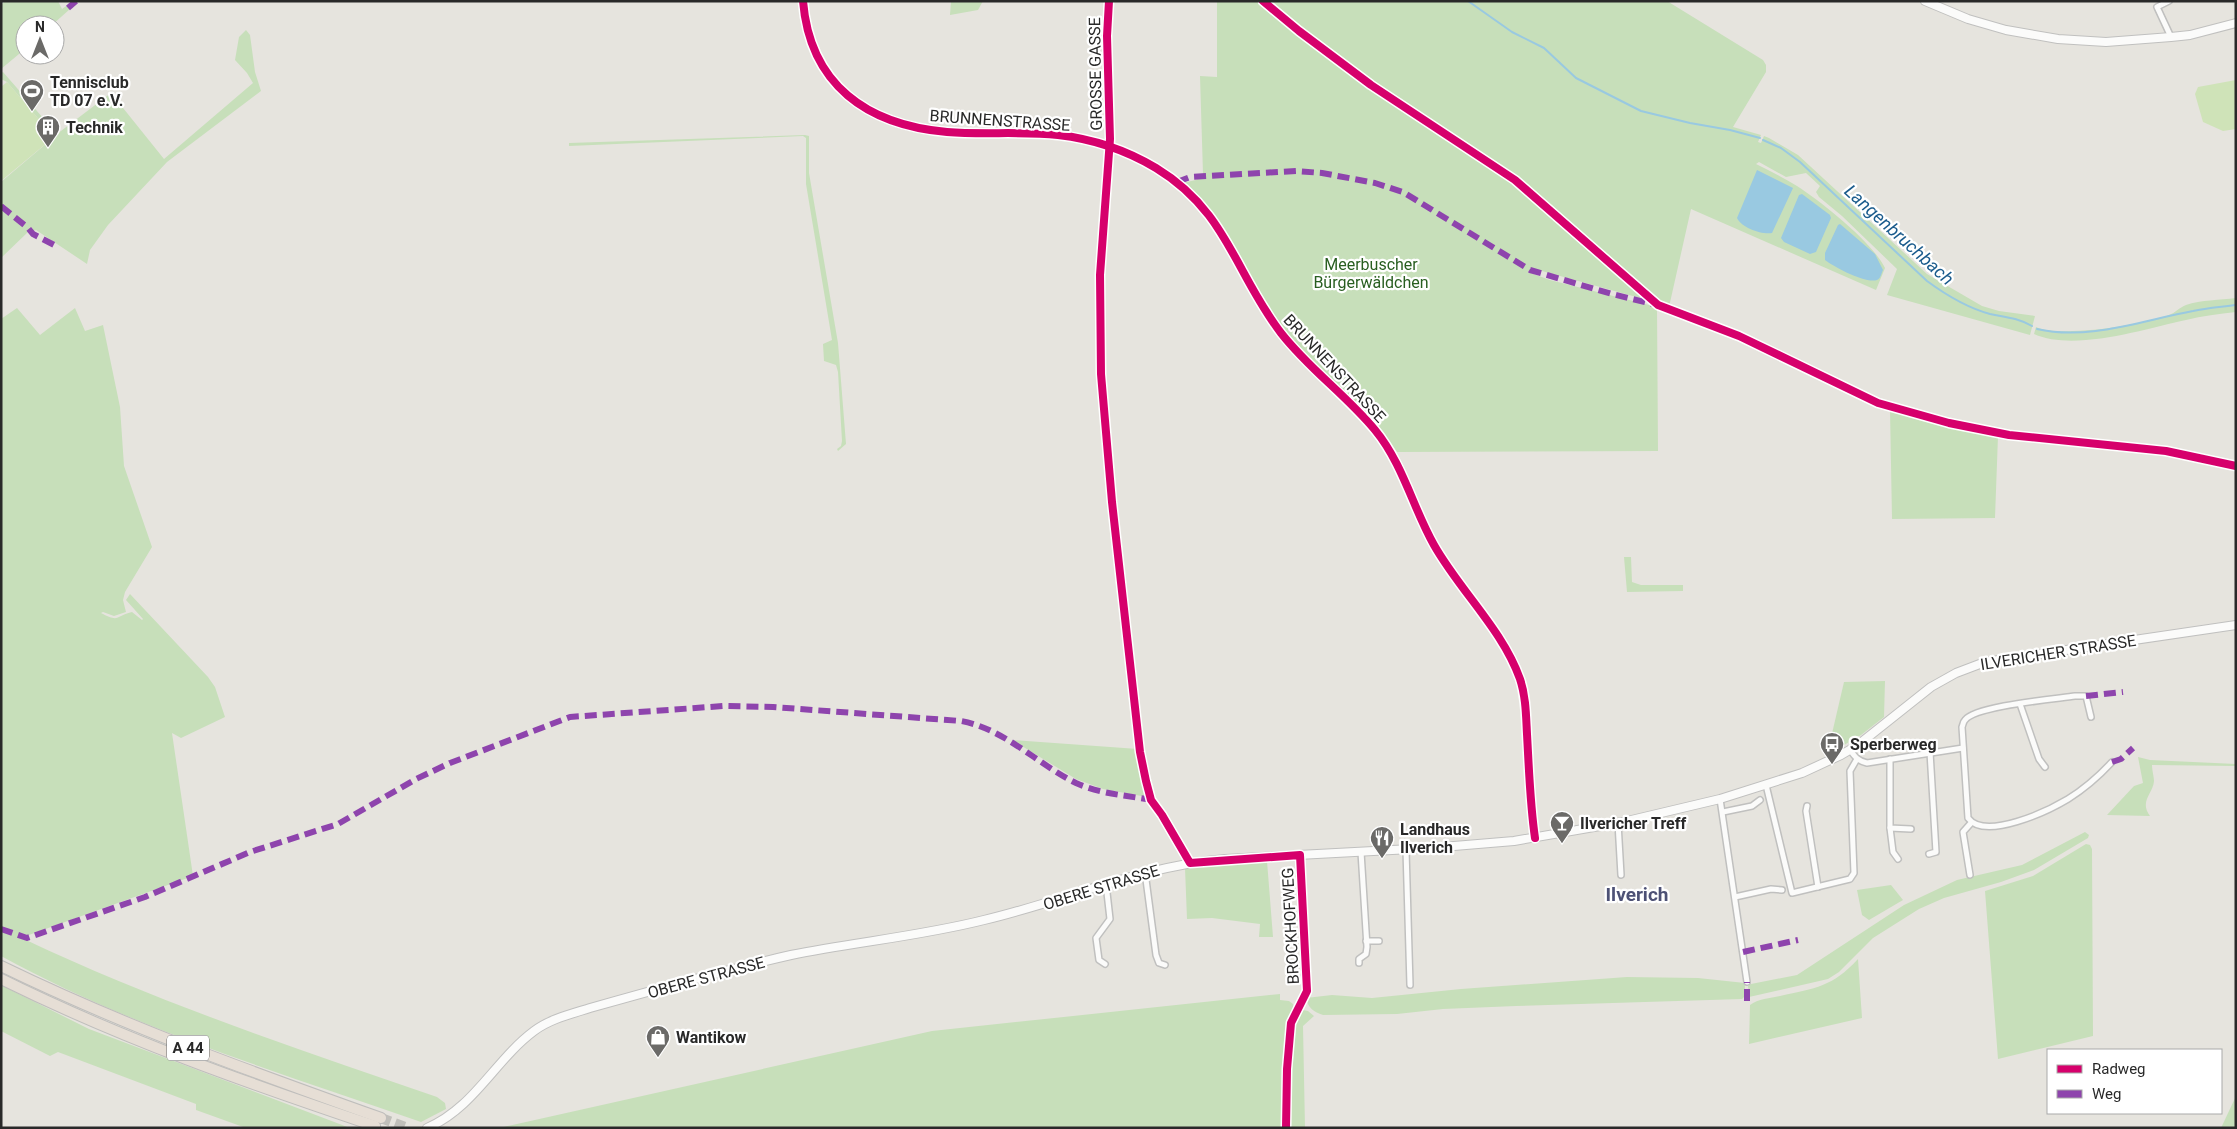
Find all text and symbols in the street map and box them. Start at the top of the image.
north arrow [15,15,65,65]
street label: GROSSE GASSE [1085,17,1106,131]
text: N [35,19,45,35]
place label: Tennisclub TD 07 e.V. [50,73,129,110]
sports icon: Tennisclub TD 07 e.V. [19,78,45,112]
street label: BRUNNENSTRASSE [929,106,1071,135]
building icon: Technik [35,114,61,148]
place label: Technik [66,118,123,137]
water label: Langenbruchbach [1841,180,1958,289]
park label: Meerbuscher Bürgerwäldchen [1313,255,1429,292]
street label: BRUNNENSTRASSE [1280,310,1390,426]
street label: ILVERICHER STRASSE [1979,631,2137,674]
bus stop icon: Sperberweg [1819,731,1845,765]
place label: Sperberweg [1850,735,1937,754]
bar icon: Ilvericher Treff [1549,810,1575,844]
place label: Ilvericher Treff [1580,814,1686,833]
place label: Landhaus Ilverich [1400,820,1470,857]
restaurant icon: Landhaus Ilverich [1369,825,1395,859]
street label: OBERE STRASSE [1041,861,1162,914]
street label: BROCKHOFWEG [1278,867,1303,985]
district label: Ilverich [1606,883,1668,906]
street label: OBERE STRASSE [646,953,767,1002]
shop icon: Wantikow [645,1024,671,1058]
place label: Wantikow [676,1028,747,1047]
road number: A 44 [167,1036,209,1060]
legend [2047,1049,2222,1114]
text: Radweg [2092,1060,2146,1078]
text: Weg [2092,1085,2121,1103]

